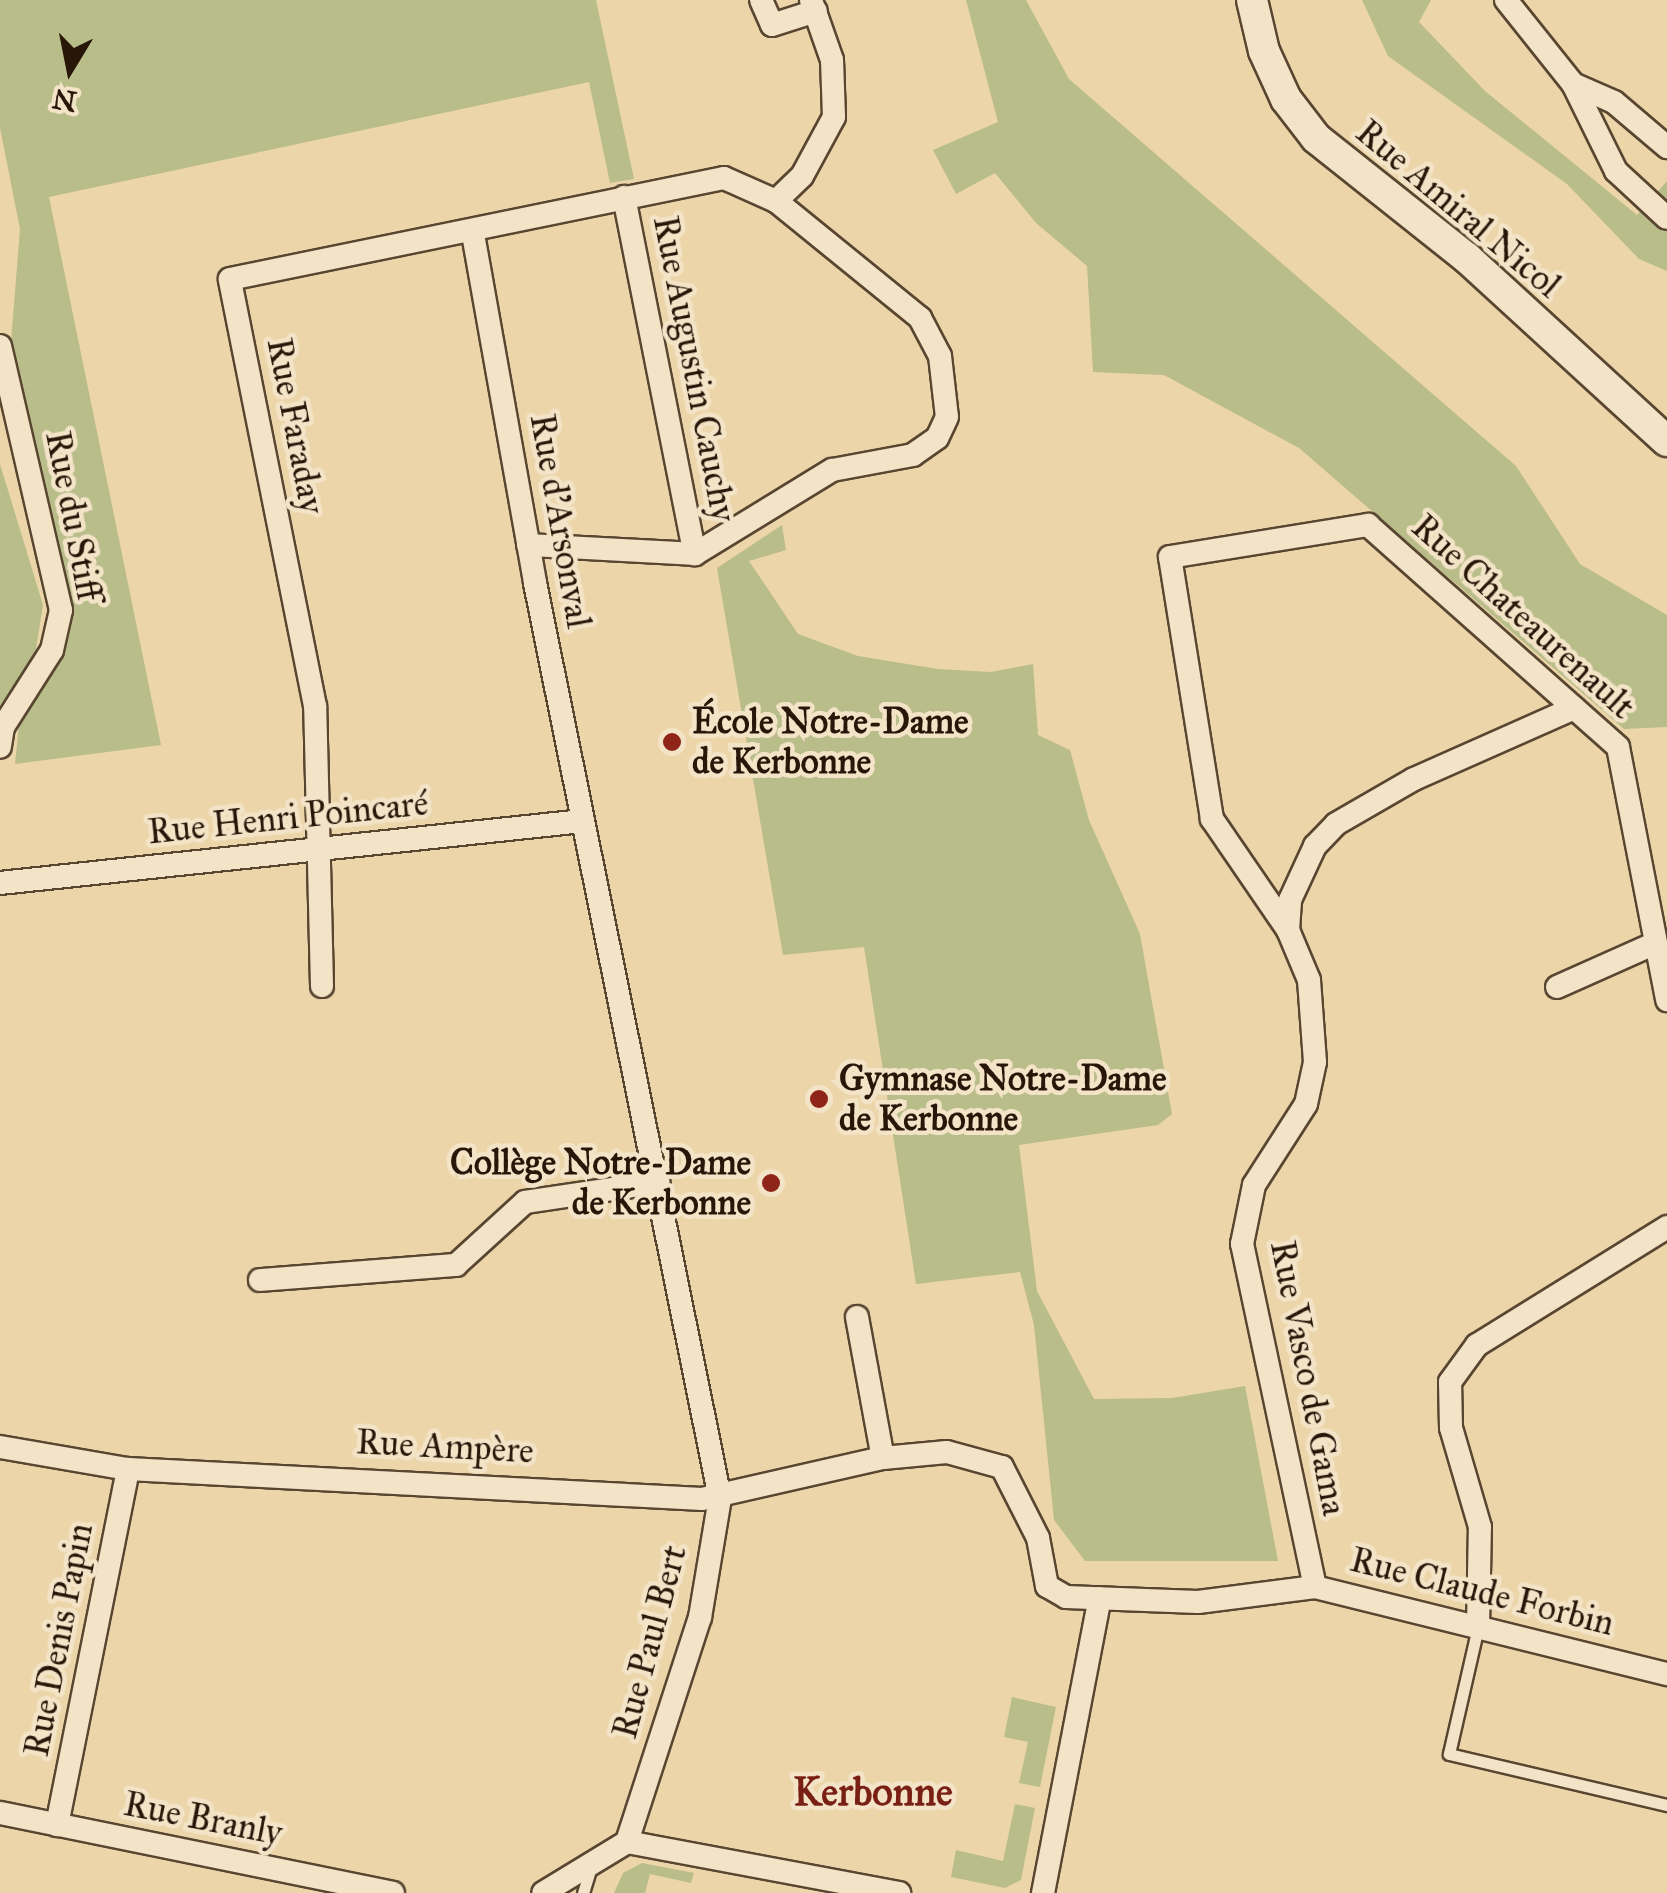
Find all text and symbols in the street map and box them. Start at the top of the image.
north arrow [20,20,120,120]
text: N [50,81,79,119]
street label: Rue Amiral Nicol [1347,111,1569,307]
street label: Rue Augustin Cauchy [644,212,744,526]
street label: Rue Faraday [257,335,333,517]
street label: Rue d'Arsonval [521,411,599,631]
street label: Rue du Stiff [36,428,110,604]
street label: Rue Chateaurenault [1403,506,1643,728]
place label: École Notre-Dame de Kerbonne [692,701,969,783]
marker: École Notre-Dame de Kerbonne [661,731,683,753]
street label: Rue Henri Poincaré [146,782,430,854]
place label: Gymnase Notre-Dame de Kerbonne [839,1058,1166,1140]
marker: Gymnase Notre-Dame de Kerbonne [808,1088,830,1110]
place label: Collège Notre-Dame de Kerbonne [450,1142,751,1224]
marker: Collège Notre-Dame de Kerbonne [760,1172,782,1194]
street label: Rue Vasco de Gama [1261,1237,1355,1519]
street label: Rue Ampère [355,1421,535,1473]
street label: Rue Denis Papin [16,1520,102,1760]
street label: Rue Claude Forbin [1346,1539,1618,1645]
street label: Rue Paul Bert [604,1541,696,1743]
district label: Kerbonne [793,1768,953,1816]
street label: Rue Branly [120,1783,286,1855]

